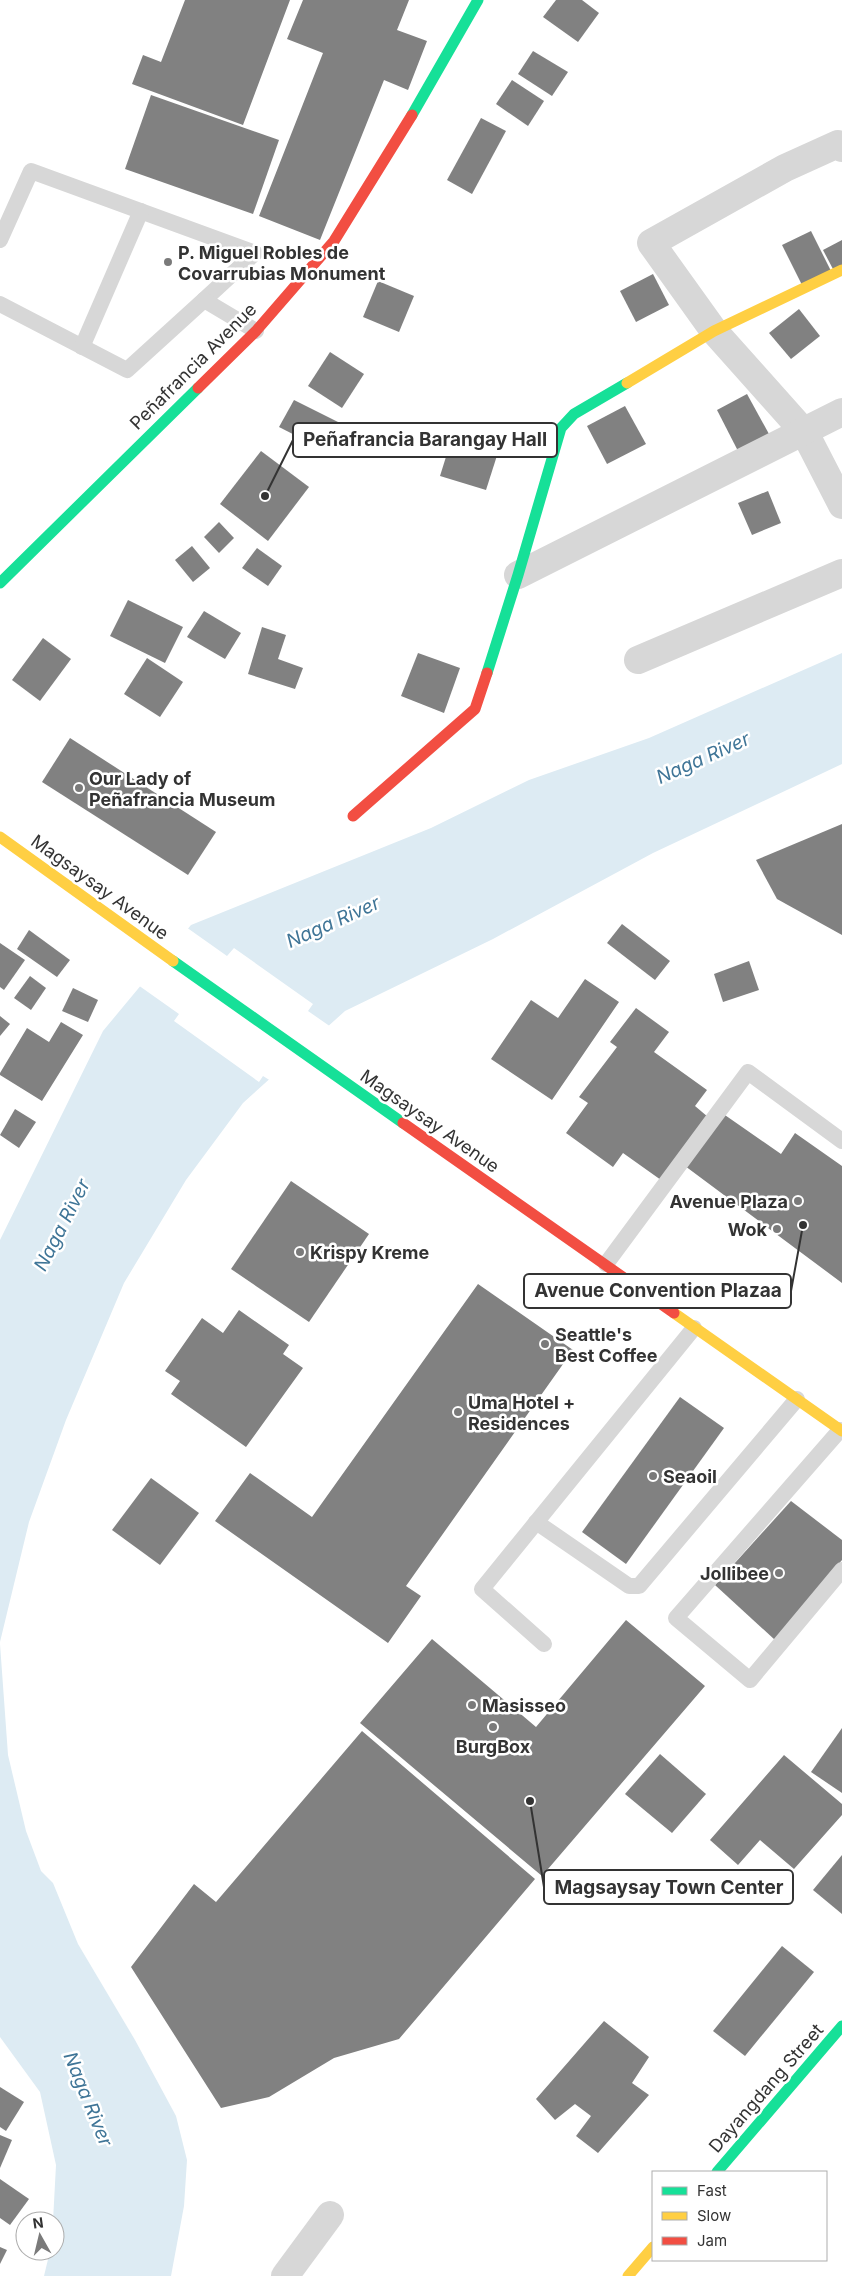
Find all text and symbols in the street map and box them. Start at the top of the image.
place label: P. Miguel Robles de Covarrubias Monument [178,242,386,284]
marker: P. Miguel Robles de Covarrubias Monument [162,256,174,268]
street label: Peñafrancia Avenue [126,299,260,433]
callout: Peñafrancia Barangay Hall [293,423,557,457]
text: Peñafrancia Barangay Hall [303,428,547,451]
water label: Naga River [653,727,754,789]
place label: Our Lady of Peñafrancia Museum [89,768,275,810]
marker: Our Lady of Peñafrancia Museum [73,782,85,794]
street label: Magsaysay Avenue [27,830,173,944]
water label: Naga River [283,891,384,953]
street label: Magsaysay Avenue [357,1065,503,1177]
water label: Naga River [29,1175,95,1275]
place label: Avenue Plaza [669,1191,788,1212]
marker: Avenue Plaza [792,1195,804,1207]
place label: Wok [728,1219,768,1240]
marker: Wok [771,1223,783,1235]
place label: Krispy Kreme [310,1242,429,1263]
marker: Krispy Kreme [294,1246,306,1258]
callout: Avenue Convention Plazaa [524,1274,791,1308]
text: Avenue Convention Plazaa [534,1279,782,1302]
place label: Seattle's Best Coffee [555,1324,658,1366]
marker: Seattle's Best Coffee [539,1338,551,1350]
place label: Uma Hotel + Residences [468,1392,575,1434]
marker: Uma Hotel + Residences [452,1406,464,1418]
place label: Seaoil [663,1466,717,1487]
marker: Seaoil [647,1470,659,1482]
place label: Jollibee [700,1563,769,1584]
marker: Jollibee [773,1567,785,1579]
place label: Masisseo [482,1695,566,1716]
marker: Masisseo [466,1699,478,1711]
marker: BurgBox [487,1721,499,1733]
place label: BurgBox [456,1736,531,1757]
callout: Magsaysay Town Center [544,1870,793,1904]
text: Magsaysay Town Center [555,1876,784,1899]
street label: Dayangdang Street [705,2019,828,2157]
water label: Naga River [59,2048,118,2150]
legend [652,2171,827,2261]
text: Fast [697,2181,727,2200]
text: Slow [697,2206,731,2225]
north arrow [15,2211,65,2261]
text: N [32,2213,45,2232]
text: Jam [697,2231,727,2250]

